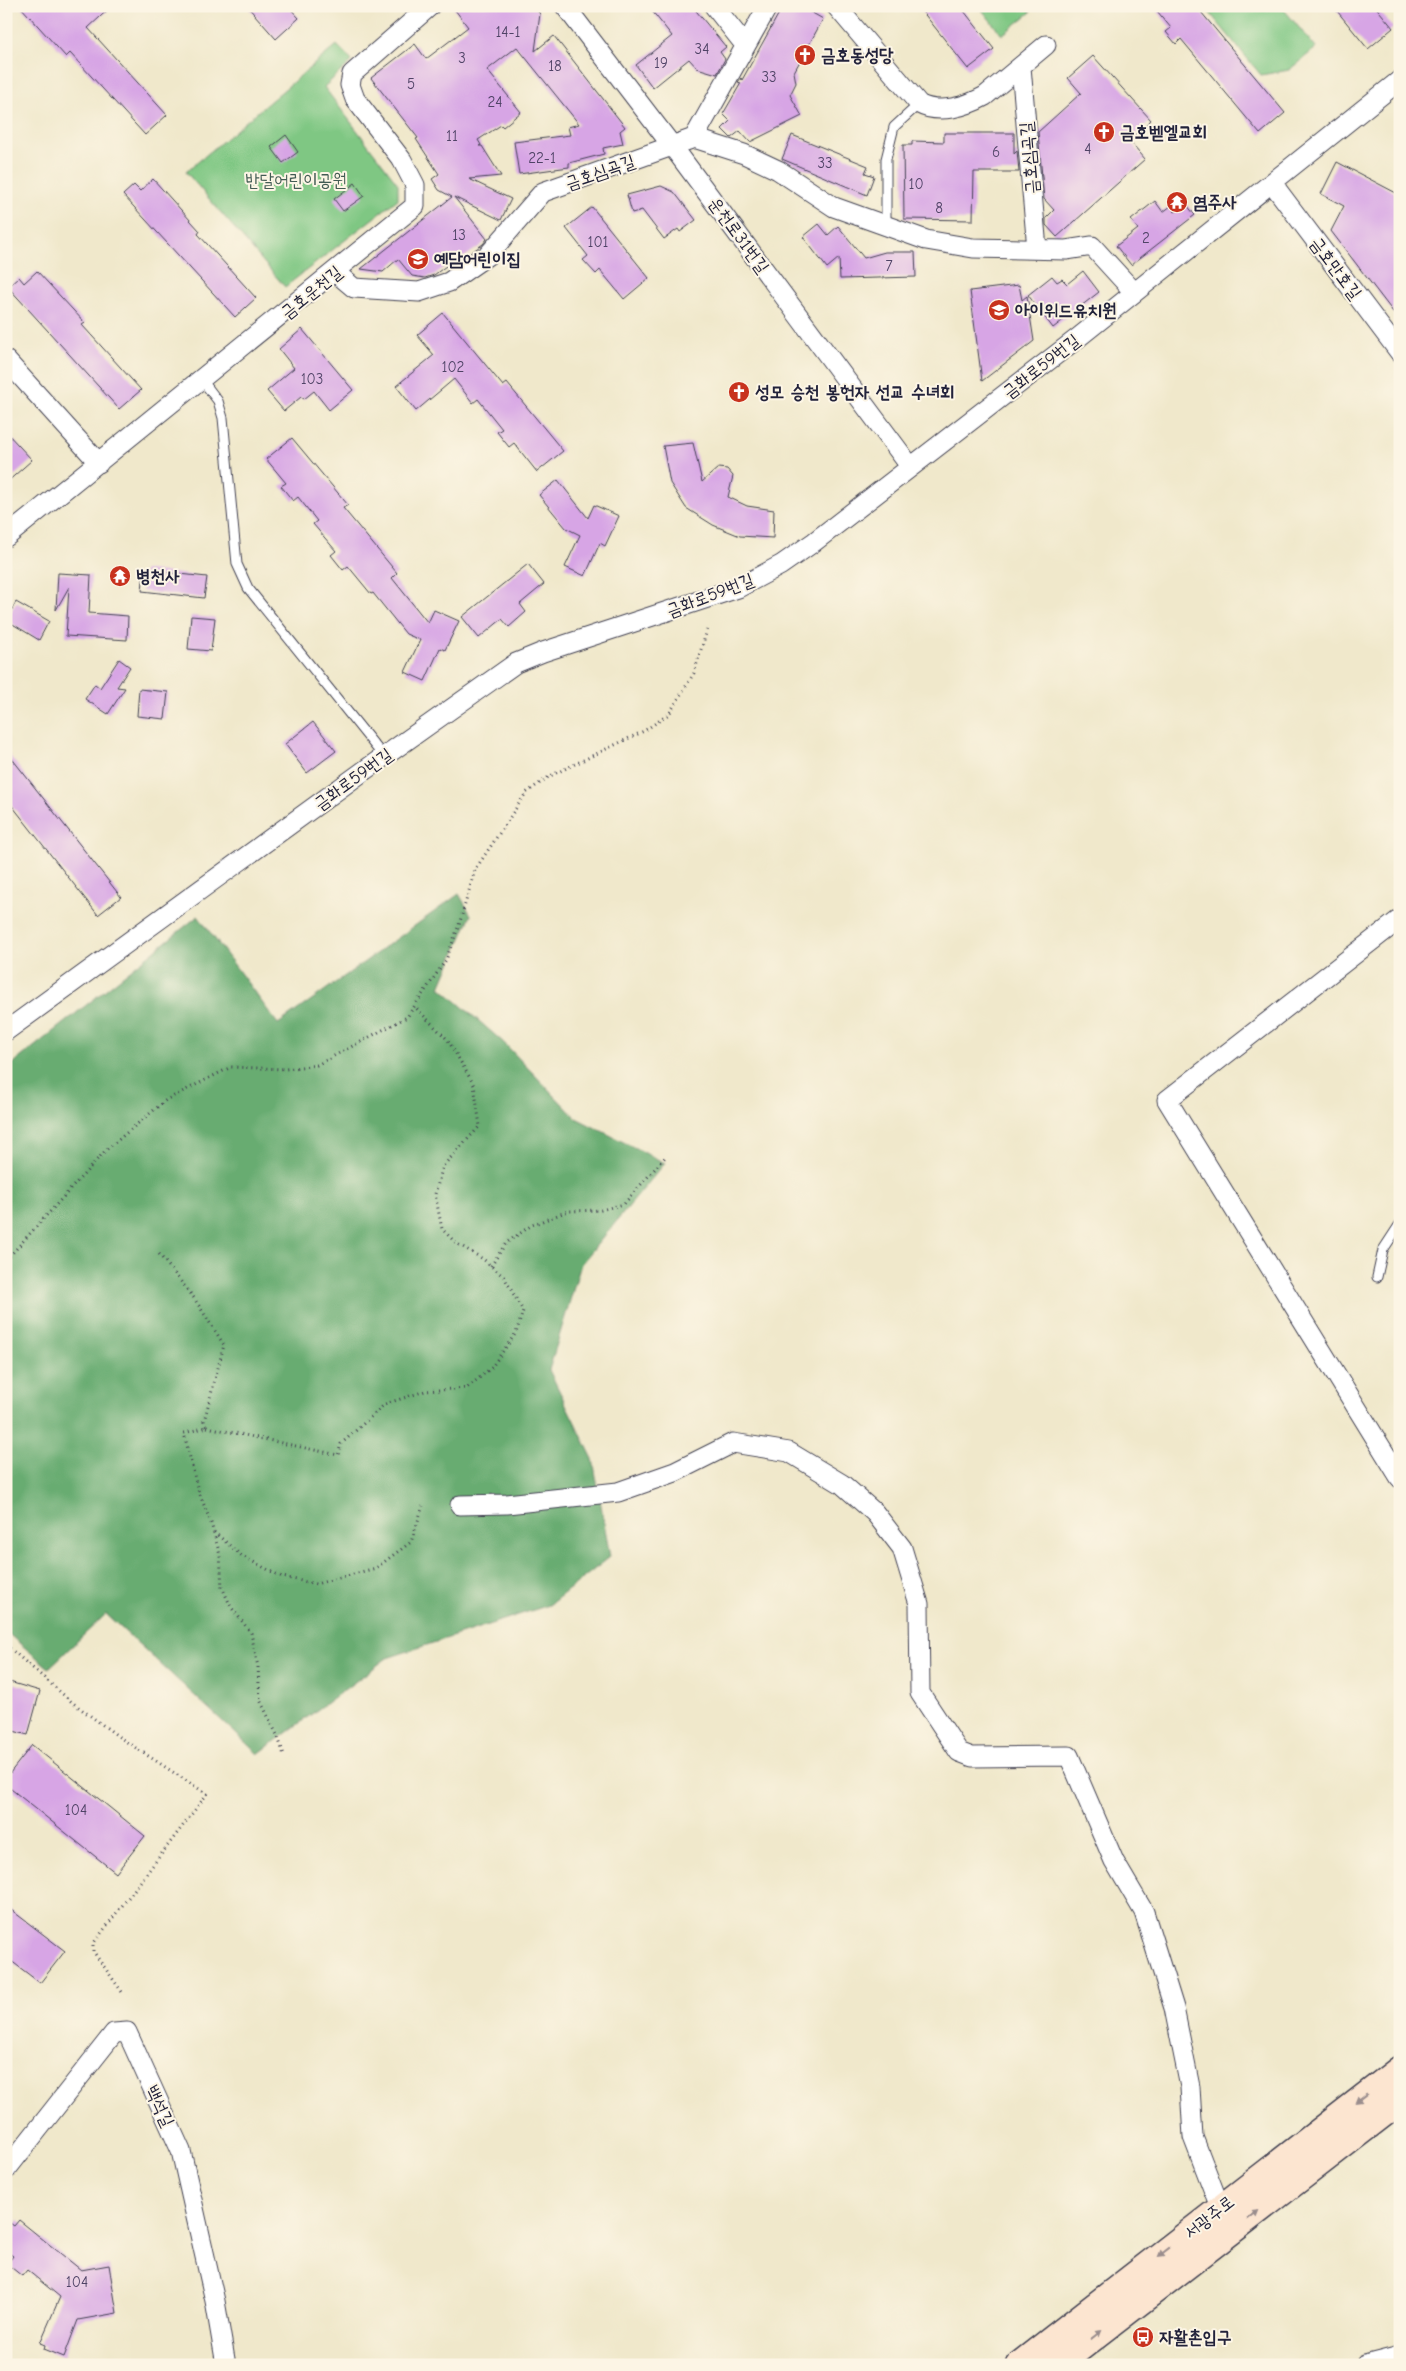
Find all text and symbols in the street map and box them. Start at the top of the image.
house number: 14-1 [495,23,521,41]
house number: 34 [695,40,709,58]
church icon: 금호동성당 [793,43,817,67]
place label: 금호동성당 [821,45,894,66]
house number: 3 [458,49,466,67]
house number: 19 [654,54,668,72]
house number: 18 [548,57,562,75]
house number: 33 [761,68,777,86]
house number: 5 [407,75,415,93]
house number: 24 [487,93,503,111]
street label: 금호심곡길 [1016,120,1043,195]
church icon: 금호벧엘교회 [1092,120,1116,144]
place label: 금호벧엘교회 [1120,122,1207,143]
house number: 11 [446,127,458,145]
house number: 4 [1084,140,1092,158]
house number: 6 [992,143,1000,161]
house number: 22-1 [528,149,556,167]
street label: 금호심곡길 [563,151,638,194]
house number: 33 [817,154,833,172]
park label: 반달어린이공원 [245,170,347,191]
house number: 10 [908,175,924,193]
temple icon: 염주사 [1165,190,1189,214]
place label: 염주사 [1193,192,1237,213]
street label: 운천로31번길 [704,193,773,278]
house number: 8 [935,199,943,217]
house number: 13 [452,226,466,244]
house number: 2 [1142,229,1150,247]
house number: 101 [587,233,609,251]
street label: 금호만호길 [1305,233,1366,304]
school or university icon: 예담어린이집 [406,247,430,271]
place label: 예담어린이집 [434,249,521,270]
house number: 7 [885,257,893,275]
street label: 금호운천길 [277,261,346,323]
school or university icon: 아이위드유치원 [987,298,1011,322]
place label: 아이위드유치원 [1015,300,1116,321]
street label: 금화로59번길 [999,330,1084,403]
house number: 102 [442,358,464,376]
house number: 103 [301,370,323,388]
church icon: 성모 승천 봉헌자 선교 수녀회 [727,380,751,404]
place label: 성모 승천 봉헌자 선교 수녀회 [755,382,954,403]
temple icon: 병천사 [108,564,132,588]
place label: 병천사 [136,566,180,587]
street label: 금화로59번길 [664,569,757,622]
street label: 금화로59번길 [310,744,397,815]
house number: 104 [65,1801,87,1819]
street label: 백석길 [141,2082,178,2131]
one-way arrow [1355,2093,1368,2104]
street label: 서광주로 [1180,2191,1239,2244]
one-way arrow [1246,2209,1259,2220]
one-way arrow [1157,2247,1171,2257]
house number: 104 [66,2273,88,2291]
bus stop icon: 자활촌입구 [1131,2325,1155,2349]
place label: 자활촌입구 [1159,2327,1231,2348]
one-way arrow [1089,2330,1103,2340]

